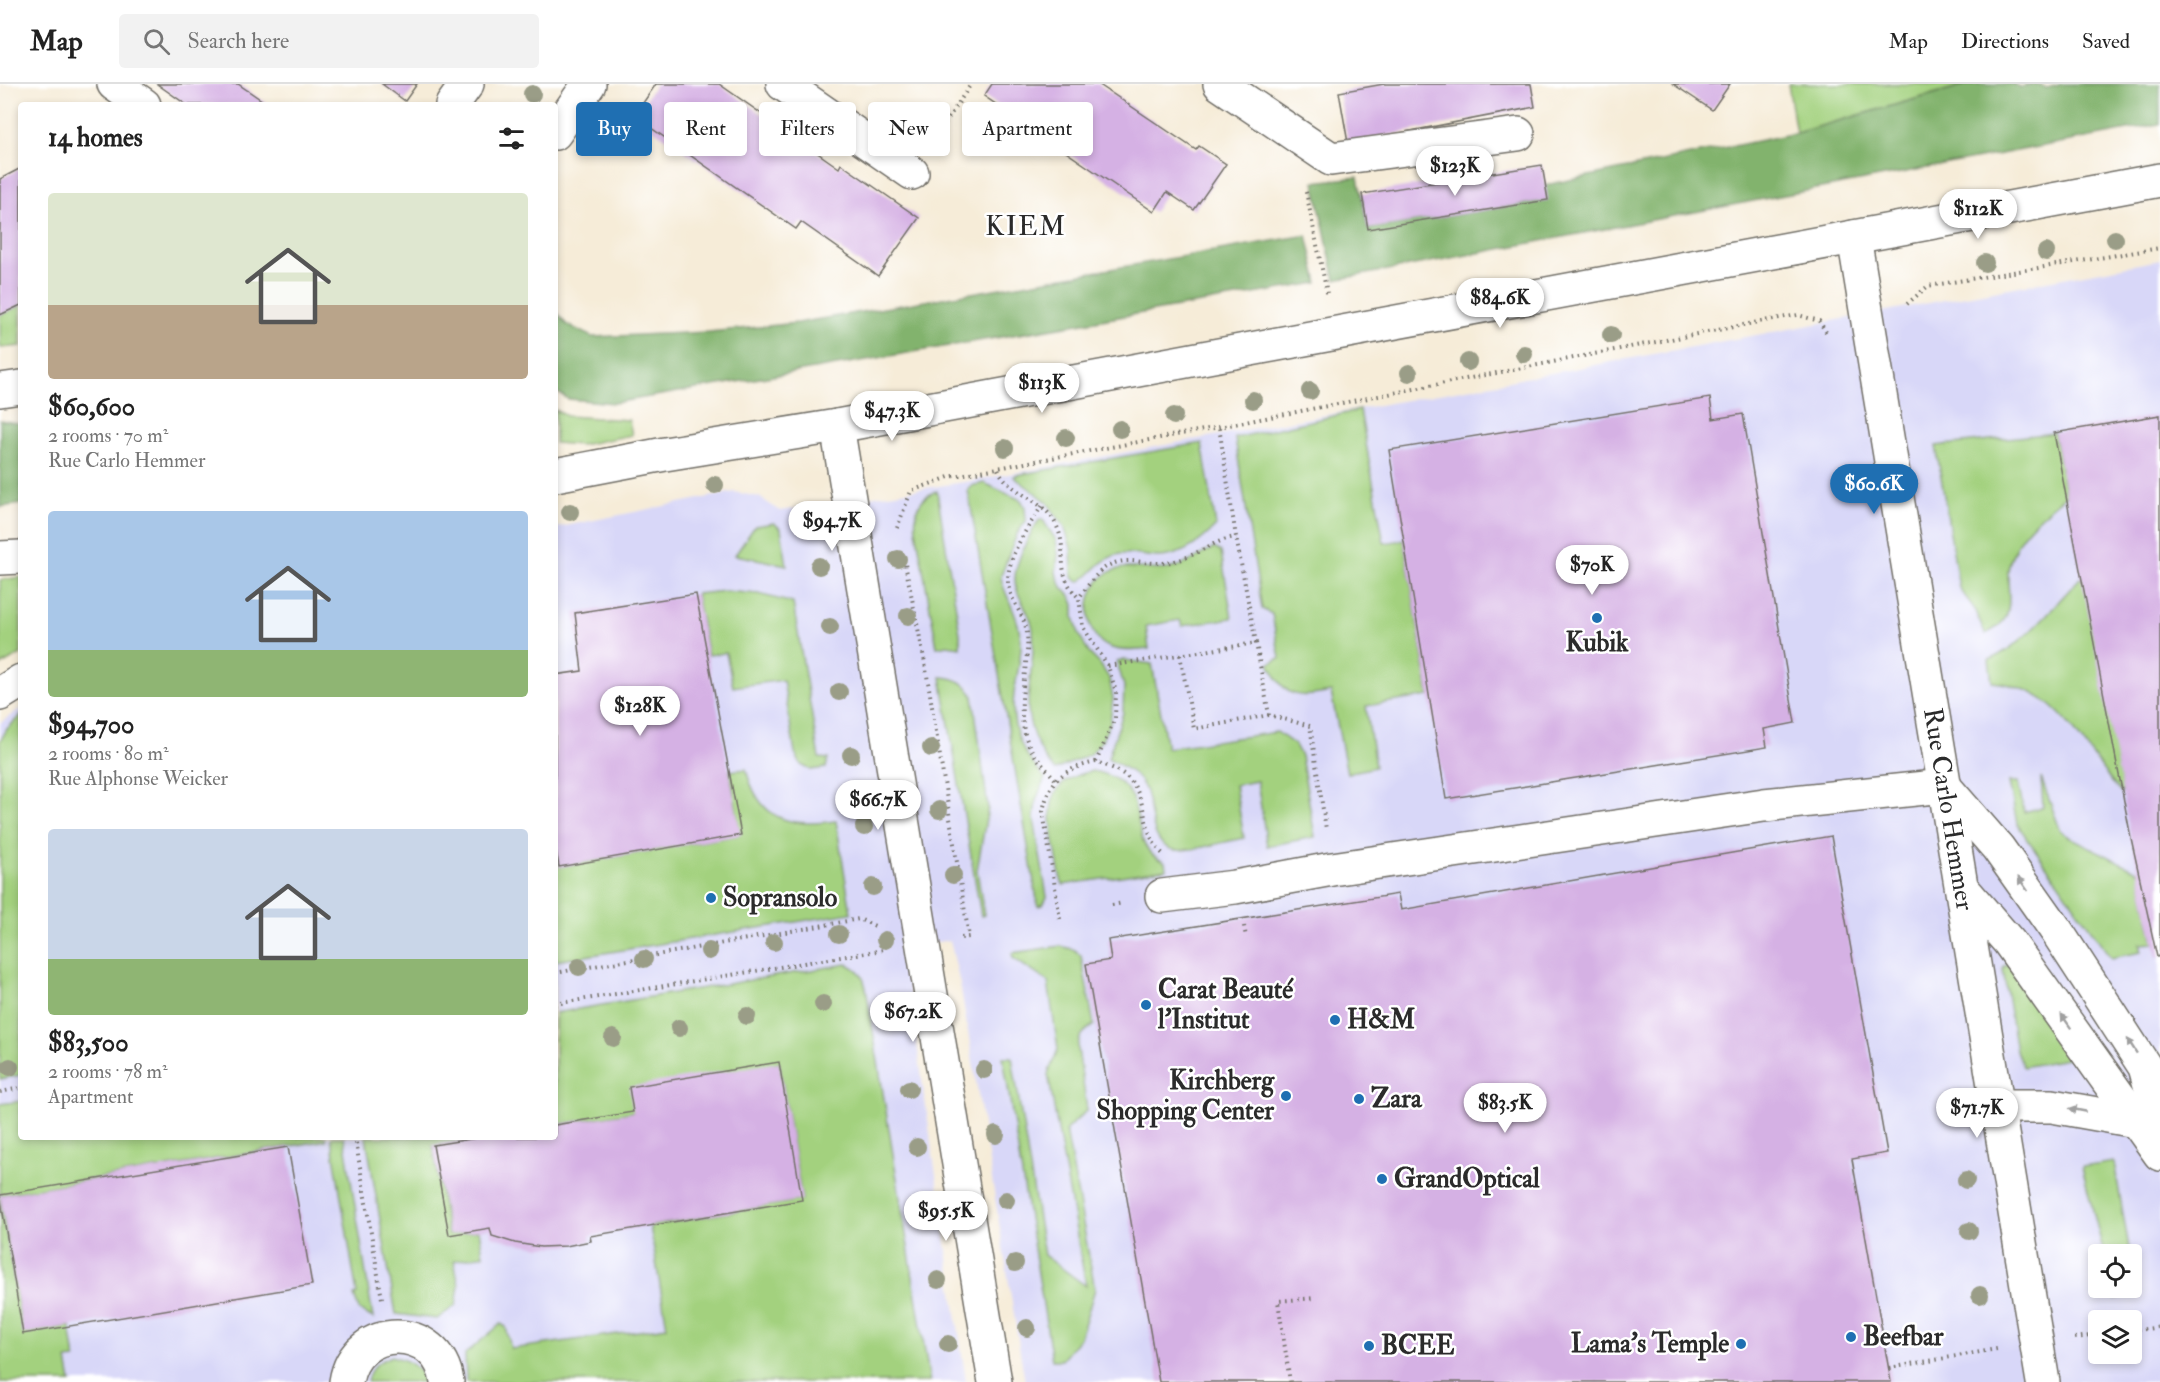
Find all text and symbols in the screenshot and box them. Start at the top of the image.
search box [119,14,539,68]
text: Map [30,24,83,59]
icon: search [140,25,173,58]
text: Search here [188,27,289,55]
text: Map [1888,28,1928,55]
text: Directions [1961,28,2049,55]
text: Saved [2082,28,2130,55]
chip: Buy [576,102,652,156]
chip: Rent [664,102,747,156]
chip: Filters [759,102,856,156]
chip: New [868,102,950,156]
chip: Apartment [962,102,1093,156]
text: 14 homes [48,122,143,154]
icon: filters [495,122,528,155]
pin: $123K [1413,146,1497,197]
text: $123K [1430,153,1480,178]
pin: $112K [1936,189,2020,240]
text: $112K [1953,196,2003,221]
district label: KIEM [985,210,1067,243]
icon: home [234,232,342,340]
pin: $84.6K [1451,278,1549,329]
text: $84.6K [1470,285,1530,310]
pin: $113K [1000,363,1084,414]
text: $113K [1018,370,1066,395]
text: $60,600 [48,391,135,423]
pin: $47.3K [843,391,941,442]
text: $47.3K [864,398,920,423]
text: 2 rooms · 70 m² [48,423,168,448]
text: Rue Carlo Hemmer [48,448,205,473]
pin: $60.6K [1825,464,1923,515]
text: $60.6K [1844,471,1904,496]
pin: $94.7K [783,501,881,552]
text: $94.7K [802,508,862,533]
pin: $70K [1556,545,1628,596]
icon: home [234,550,342,658]
text: $70K [1570,552,1614,577]
marker: Kubik [1590,611,1604,625]
place label: Kubik [1565,627,1629,659]
pin: $128K [598,686,682,737]
text: $128K [614,693,666,718]
street label: Rue Carlo Hemmer [1916,706,1981,913]
text: $94,700 [48,709,134,741]
text: 2 rooms · 80 m² [48,741,169,766]
text: Rue Alphonse Weicker [48,766,228,791]
pin: $66.7K [829,780,927,831]
text: $66.7K [849,787,907,812]
icon: home [234,868,342,976]
one-way arrow [2018,876,2030,892]
place label: Sopransolo [723,882,838,915]
marker: Sopransolo [704,891,718,905]
place label: Carat Beauté l'Institut [1157,974,1294,1036]
pin: $67.2K [864,992,962,1043]
marker: Carat Beauté l'Institut [1139,998,1153,1012]
text: $67.2K [884,999,942,1024]
place label: H&M [1347,1004,1415,1036]
marker: H&M [1328,1013,1342,1027]
one-way arrow [2060,1014,2072,1030]
text: $83,500 [48,1027,129,1059]
one-way arrow [2126,1038,2137,1054]
text: 2 rooms · 78 m² [48,1059,168,1084]
place label: Kirchberg Shopping Center [1096,1065,1275,1128]
place label: Zara [1371,1083,1423,1115]
pin: $83.5K [1456,1083,1554,1134]
text: Apartment [48,1084,133,1109]
pin: $71.7K [1928,1088,2026,1139]
marker: Kirchberg Shopping Center [1279,1089,1293,1103]
text: $83.5K [1478,1090,1532,1115]
marker: Zara [1352,1092,1366,1106]
text: $71.7K [1950,1095,2004,1120]
one-way arrow [2068,1105,2087,1114]
place label: GrandOptical [1394,1163,1540,1196]
marker: GrandOptical [1375,1172,1389,1186]
pin: $95.5K [897,1191,995,1242]
text: $95.5K [918,1198,974,1223]
map controls [2088,1244,2142,1364]
button: locate [2088,1244,2142,1298]
button: layers [2088,1310,2142,1364]
place label: Beefbar [1863,1321,1944,1353]
place label: Lama's Temple [1571,1328,1729,1361]
place label: BCEE [1381,1330,1455,1362]
marker: Beefbar [1844,1330,1858,1344]
marker: Lama's Temple [1734,1337,1748,1351]
marker: BCEE [1362,1339,1376,1353]

